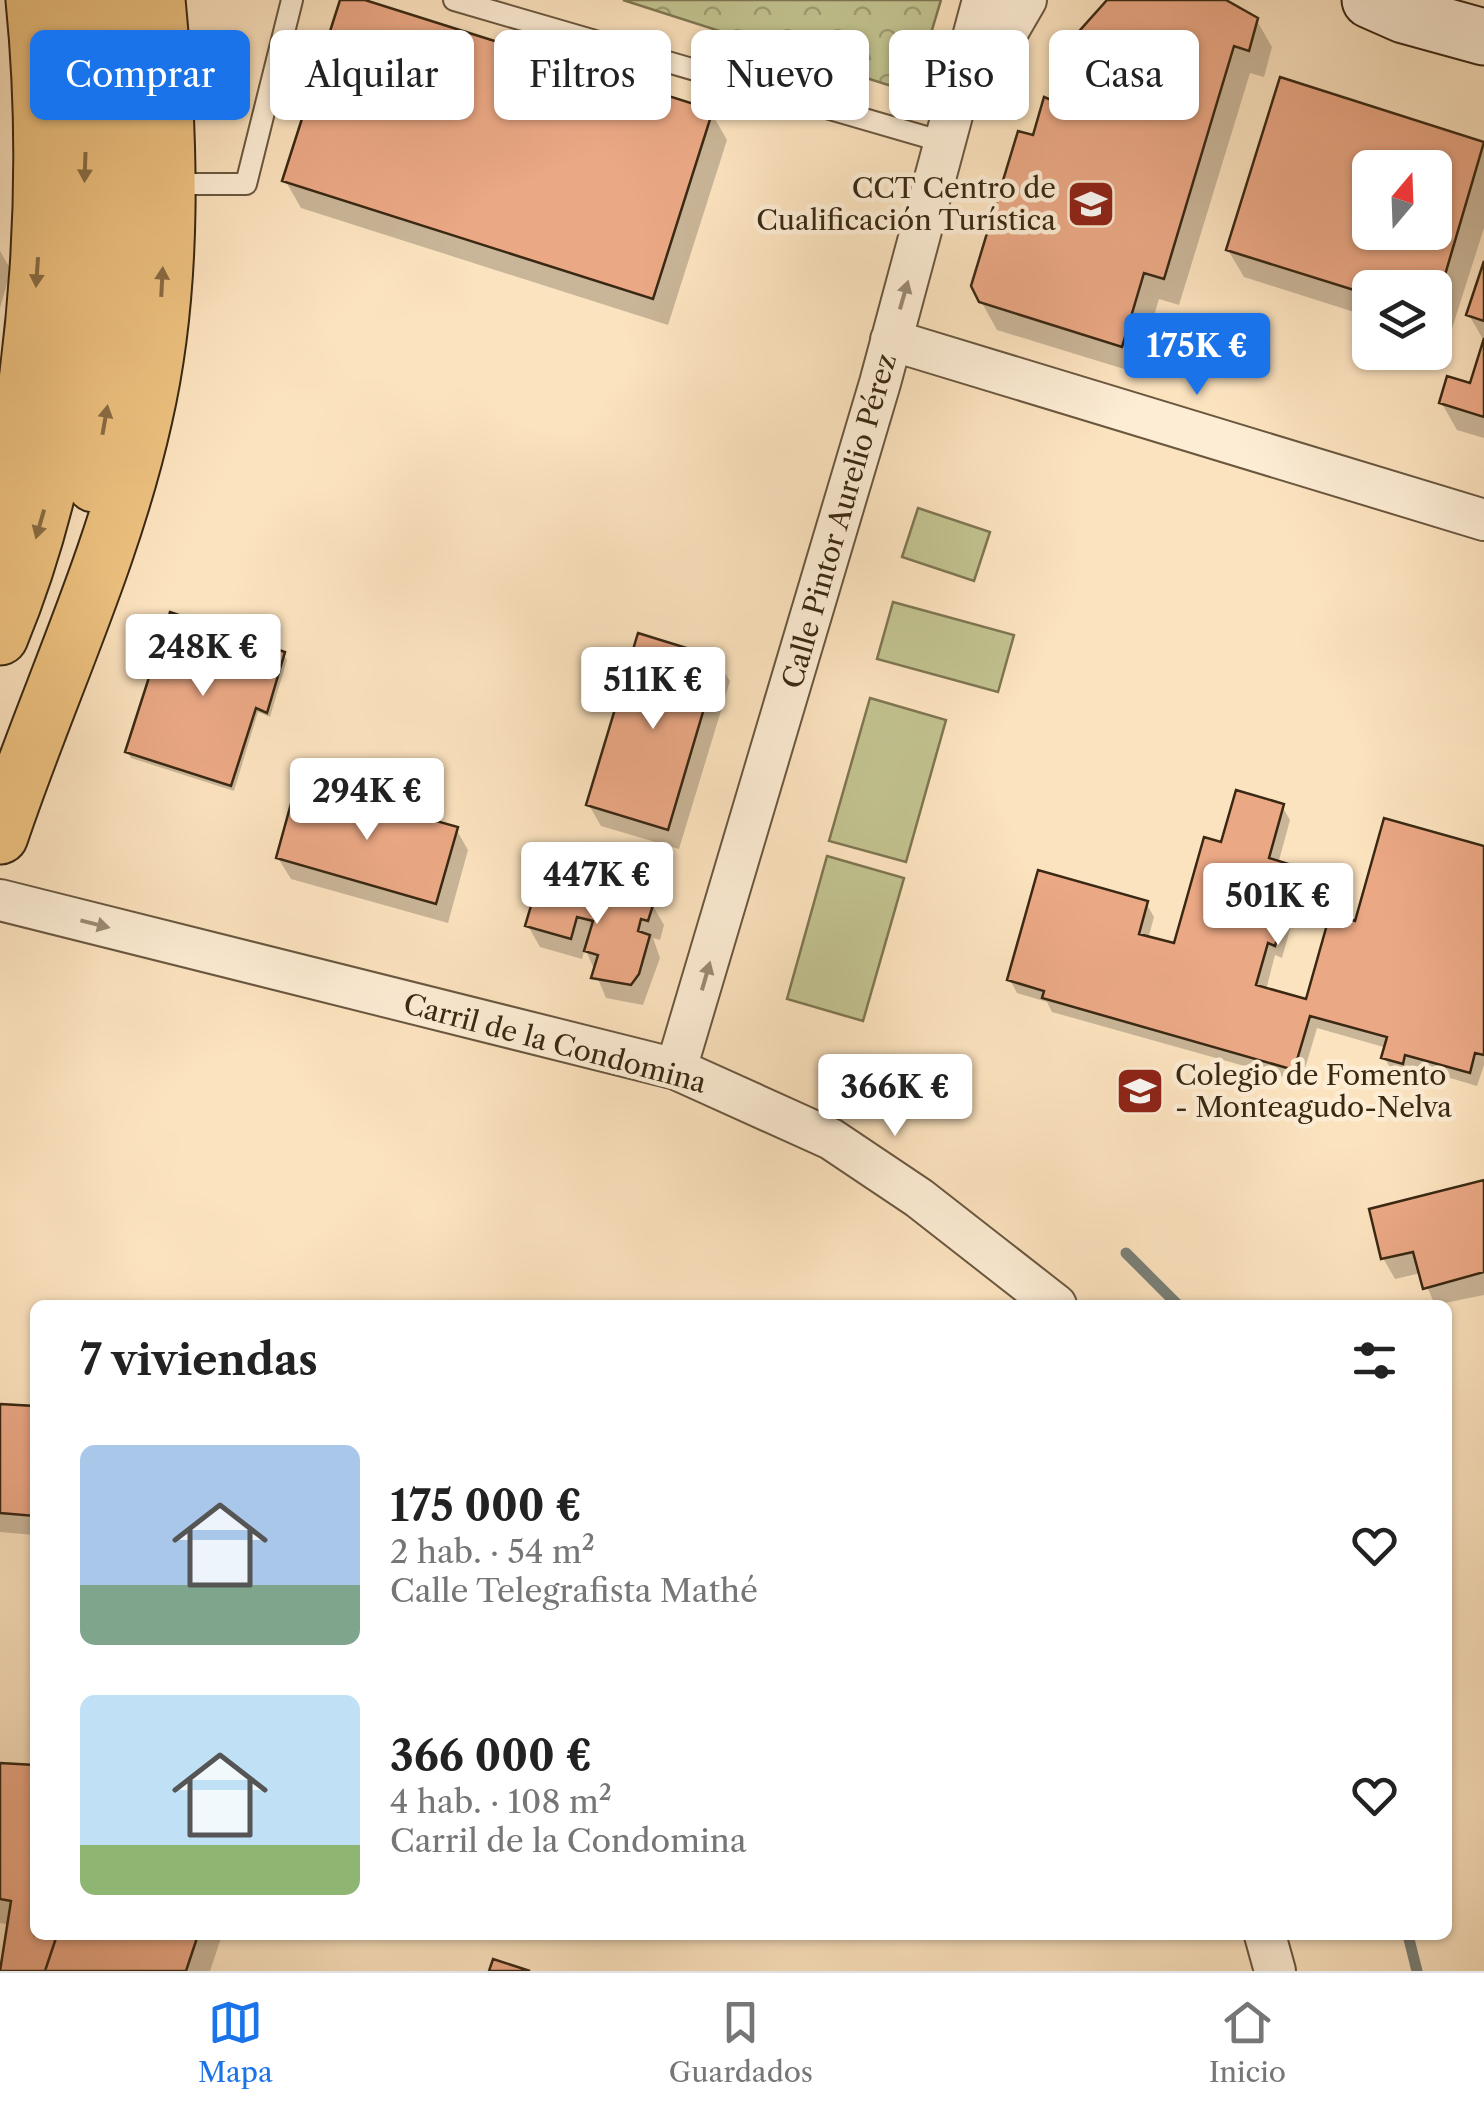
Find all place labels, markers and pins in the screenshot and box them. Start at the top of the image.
place label: CCT Centro de Cualificación Turística [756,171,1056,237]
school or university icon: CCT Centro de Cualificación Turística [1065,178,1117,230]
pin: 175K € [1116,313,1278,398]
pin: 248K € [122,614,284,699]
pin: 511K € [572,647,734,732]
pin: 294K € [286,758,448,843]
pin: 447K € [516,842,678,927]
pin: 501K € [1197,863,1359,948]
pin: 366K € [814,1054,976,1139]
place label: Colegio de Fomento - Monteagudo-Nelva [1175,1058,1452,1124]
school or university icon: Colegio de Fomento - Monteagudo-Nelva [1114,1065,1166,1117]

